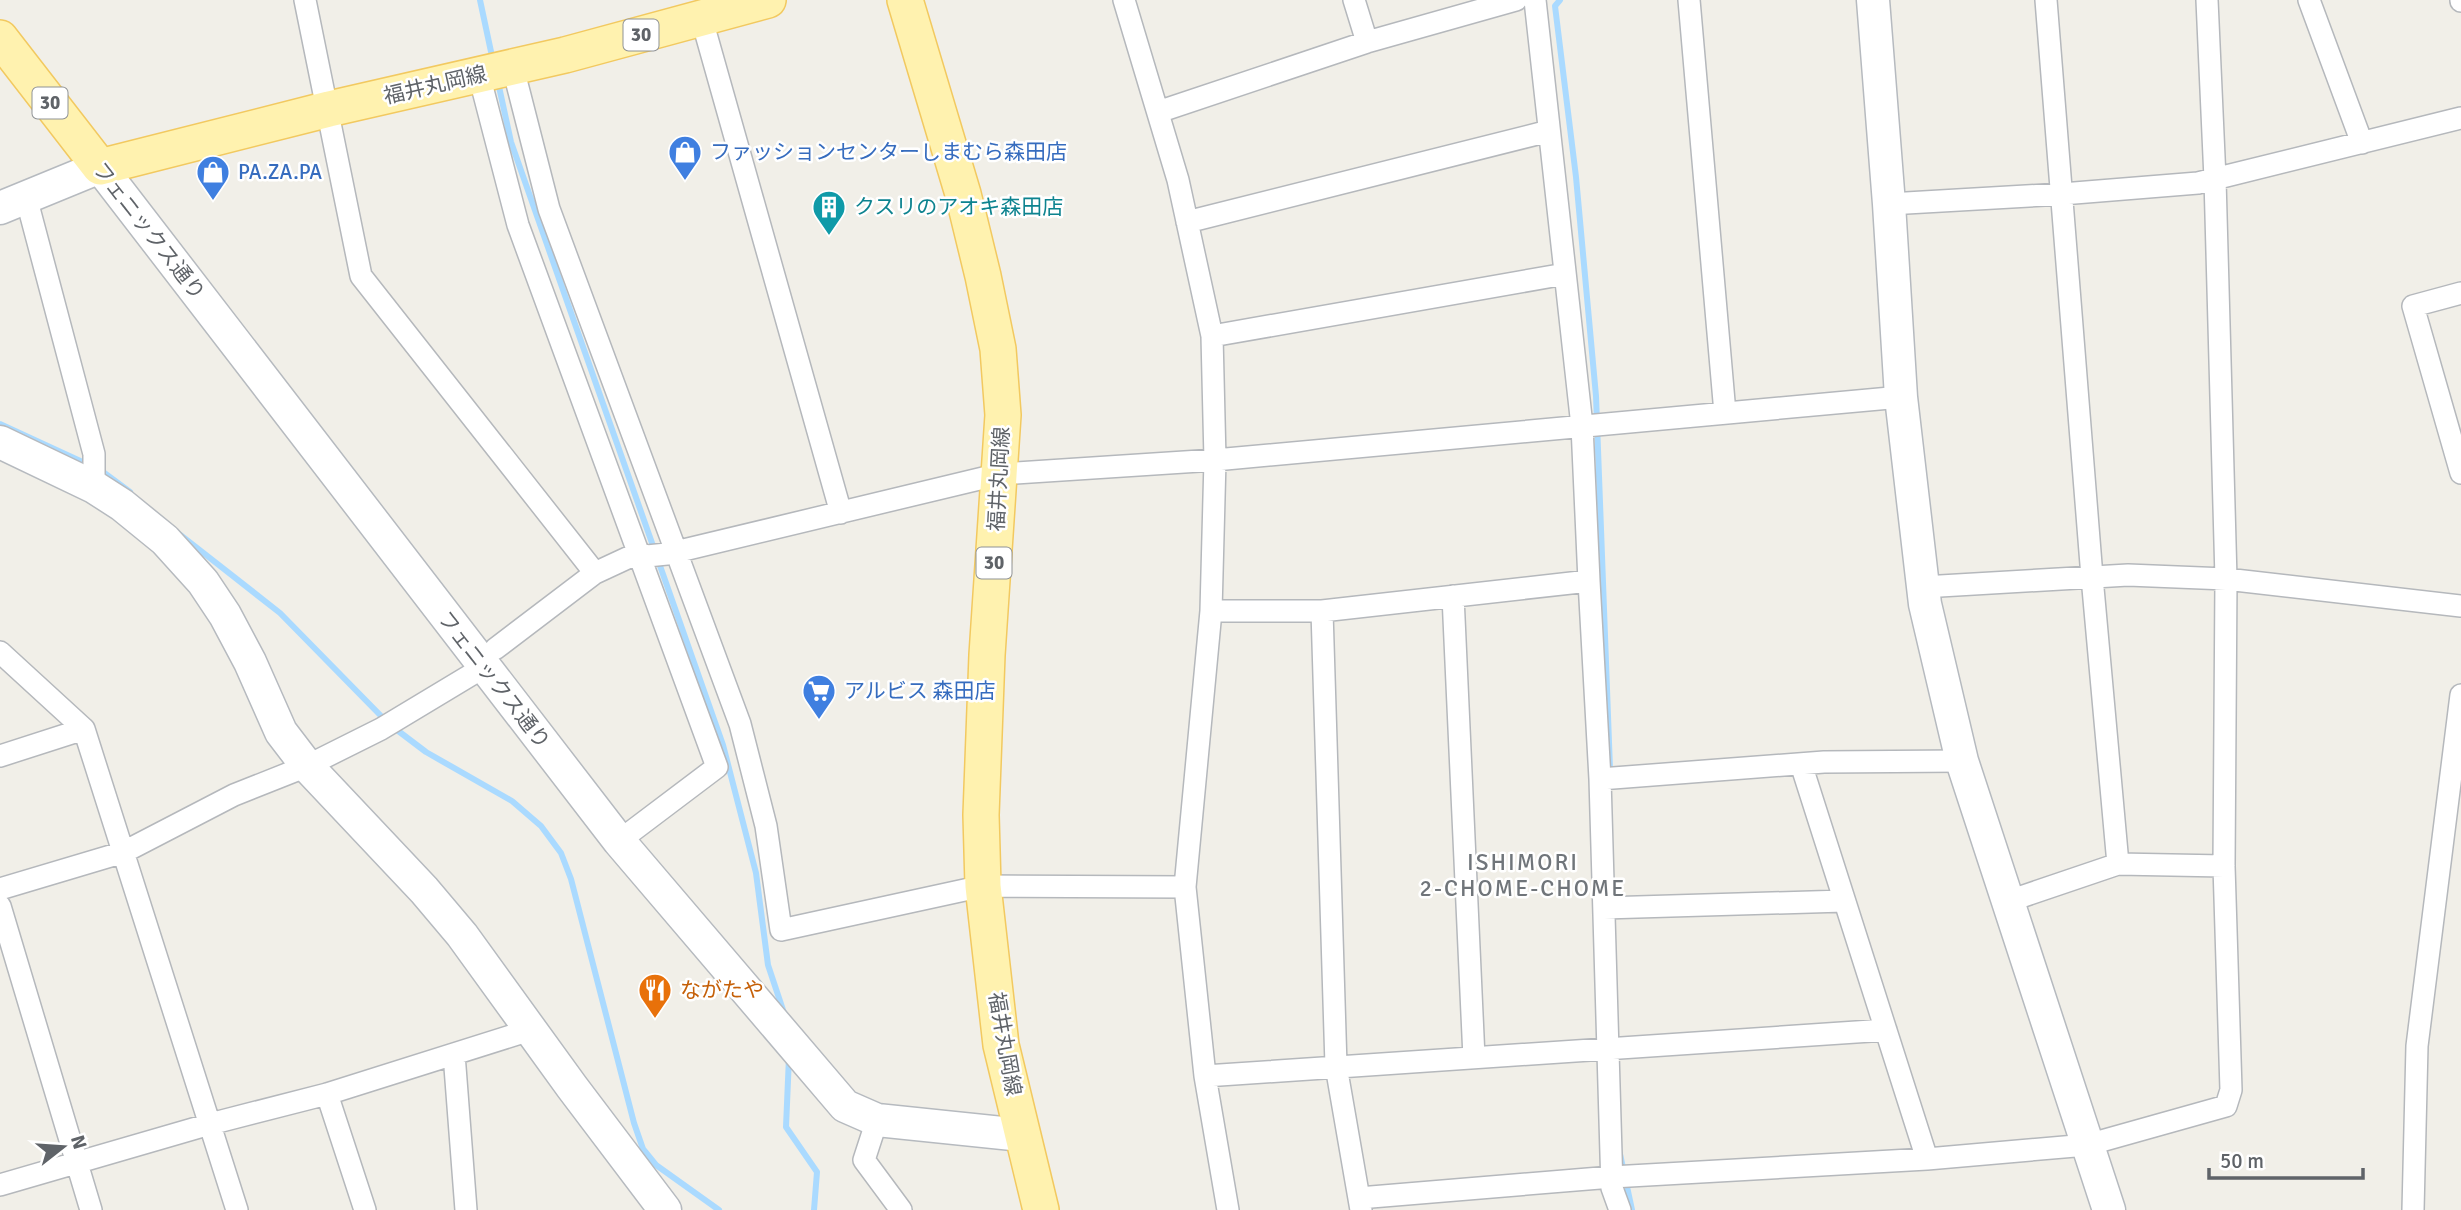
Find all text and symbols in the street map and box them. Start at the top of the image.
road number: 30 [624,20,658,50]
street label: 福井丸岡線 [381,61,489,109]
road number: 30 [32,88,68,118]
shop icon: ファッションセンターしまむら森田店 [666,133,704,182]
place label: ファッションセンターしまむら森田店 [710,139,1067,165]
shop icon: PA.ZA.PA [194,153,232,202]
street label: フェニックス通り [87,157,211,305]
place label: PA.ZA.PA [238,159,322,185]
building icon: クスリのアオキ森田店 [810,188,848,237]
place label: クスリのアオキ森田店 [854,194,1063,220]
street label: 福井丸岡線 [983,426,1015,532]
road number: 30 [976,548,1012,578]
street label: フェニックス通り [432,606,556,754]
supermarket icon: アルビス 森田店 [800,672,838,721]
place label: アルビス 森田店 [844,678,995,704]
district label: ISHIMORI 2-CHOME-CHOME [1420,848,1626,903]
restaurant icon: ながたや [636,971,674,1020]
place label: ながたや [680,977,764,1003]
street label: 福井丸岡線 [983,990,1027,1098]
north arrow [28,1112,98,1182]
text: N [65,1132,92,1152]
scale bar [2209,1136,2363,1180]
text: 50 m [2220,1148,2264,1174]

